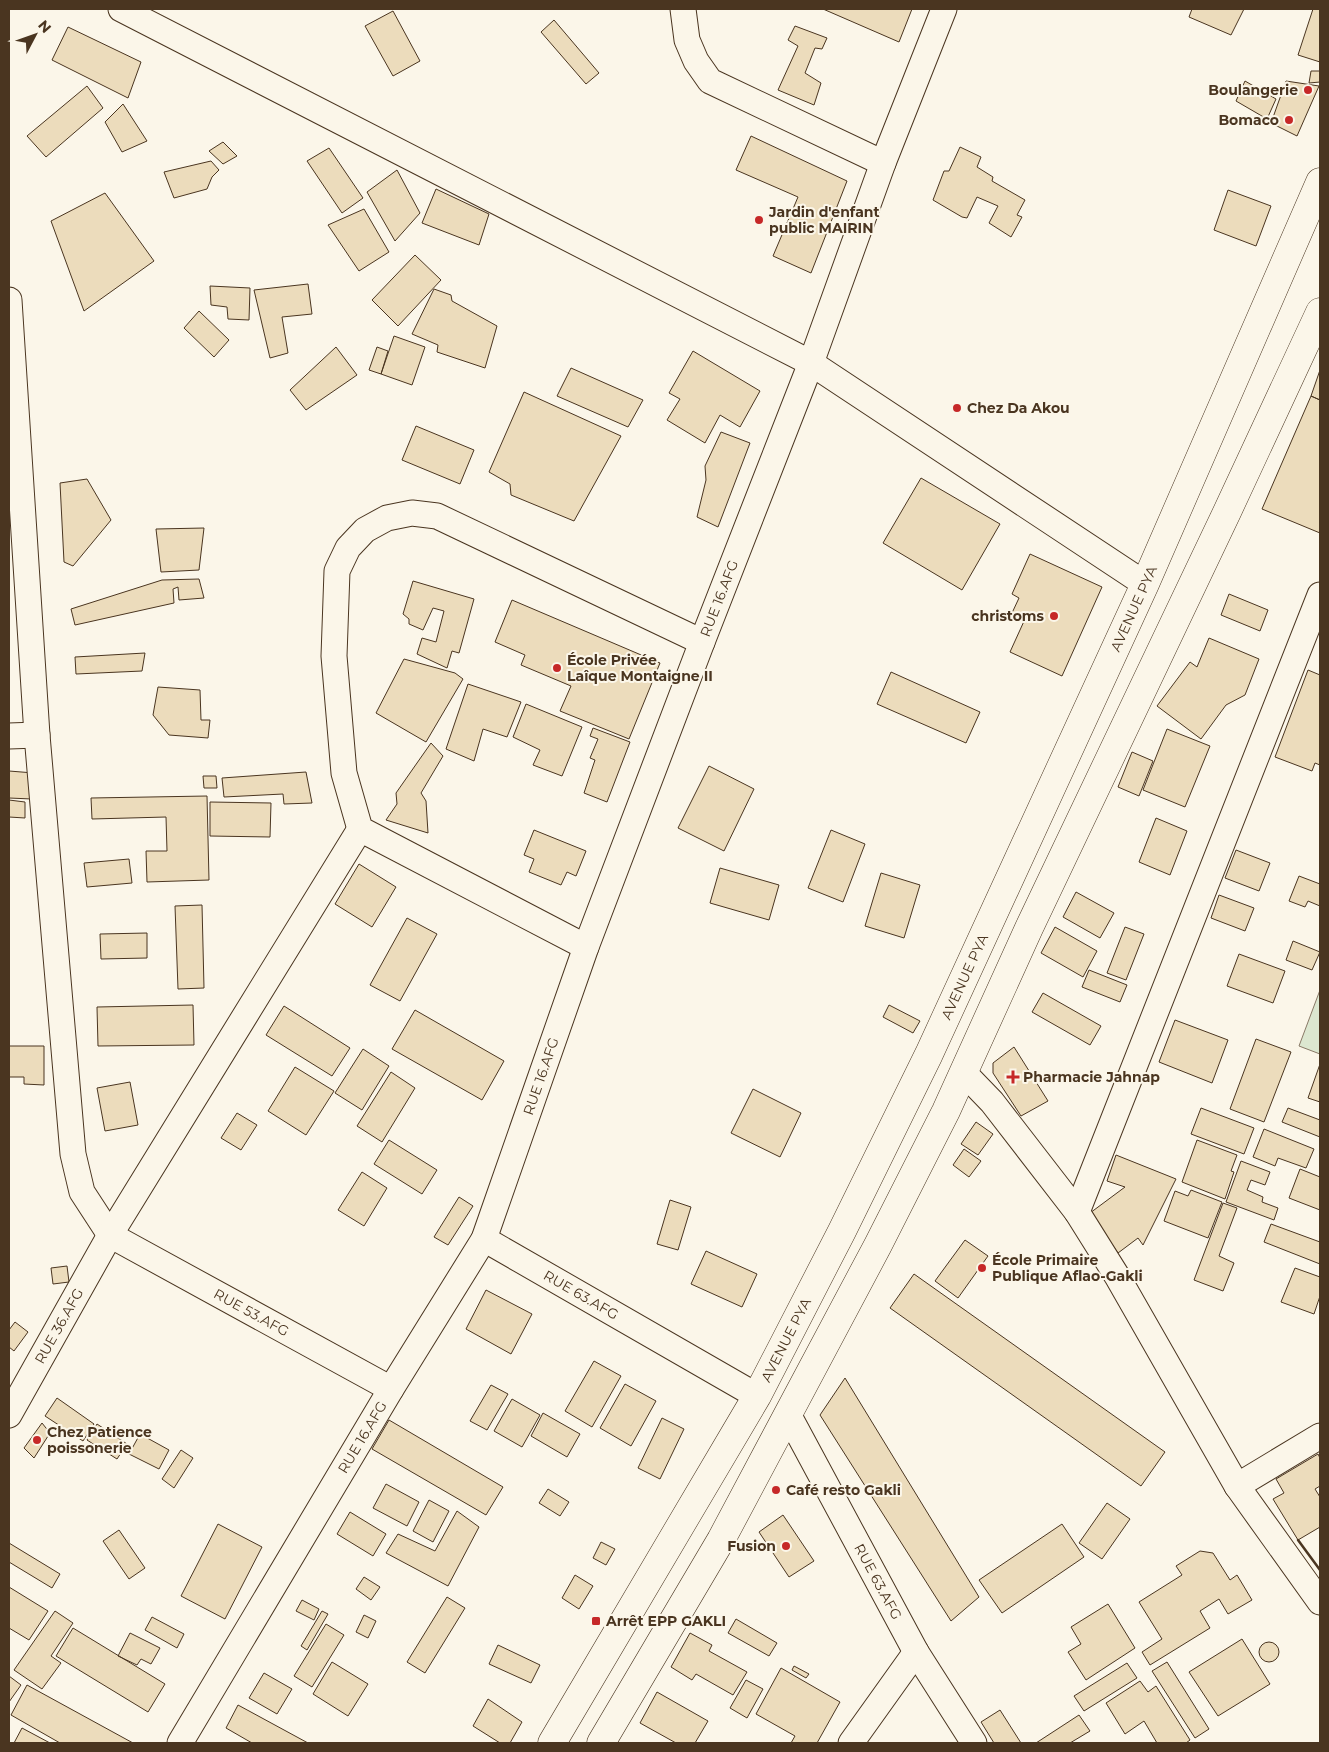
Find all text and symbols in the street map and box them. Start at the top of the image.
north arrow [10,10,60,60]
text: N [34,16,55,37]
place label: Boulangerie [1208,81,1298,99]
marker: Boulangerie [1302,84,1314,96]
place label: Bomaco [1218,111,1279,129]
marker: Bomaco [1283,114,1295,126]
place label: Jardin d'enfant public MAIRIN [768,203,880,237]
marker: Jardin d'enfant public MAIRIN [753,214,765,226]
place label: Chez Da Akou [967,399,1070,417]
marker: Chez Da Akou [951,402,963,414]
street label: RUE 16.AFG [696,557,742,639]
street label: AVENUE PYA [1106,562,1161,654]
place label: christoms [971,607,1045,625]
marker: christoms [1048,610,1060,622]
place label: École Privée Laîque Montaigne II [567,651,713,685]
marker: École Privée Laîque Montaigne II [551,662,563,674]
street label: AVENUE PYA [937,930,992,1022]
street label: RUE 16.AFG [519,1035,563,1117]
place label: Pharmacie Jahnap [1023,1068,1160,1086]
marker: Pharmacie Jahnap [1007,1071,1019,1083]
place label: École Primaire Publique Aflao-Gakli [992,1251,1143,1285]
marker: École Primaire Publique Aflao-Gakli [976,1262,988,1274]
street label: RUE 63.AFG [540,1266,622,1324]
street label: RUE 36.AFG [31,1285,87,1367]
street label: RUE 53.AFG [211,1285,292,1340]
street label: AVENUE PYA [757,1294,815,1385]
street label: RUE 16.AFG [334,1398,391,1477]
place label: Chez Patience poissonerie [47,1423,152,1457]
marker: Chez Patience poissonerie [31,1434,43,1446]
place label: Café resto Gakli [786,1481,901,1499]
marker: Café resto Gakli [770,1484,782,1496]
place label: Fusion [727,1537,776,1555]
marker: Fusion [780,1540,792,1552]
street label: RUE 63.AFG [850,1540,906,1623]
place label: Arrêt EPP GAKLI [605,1612,726,1630]
marker: Arrêt EPP GAKLI [590,1615,602,1627]

